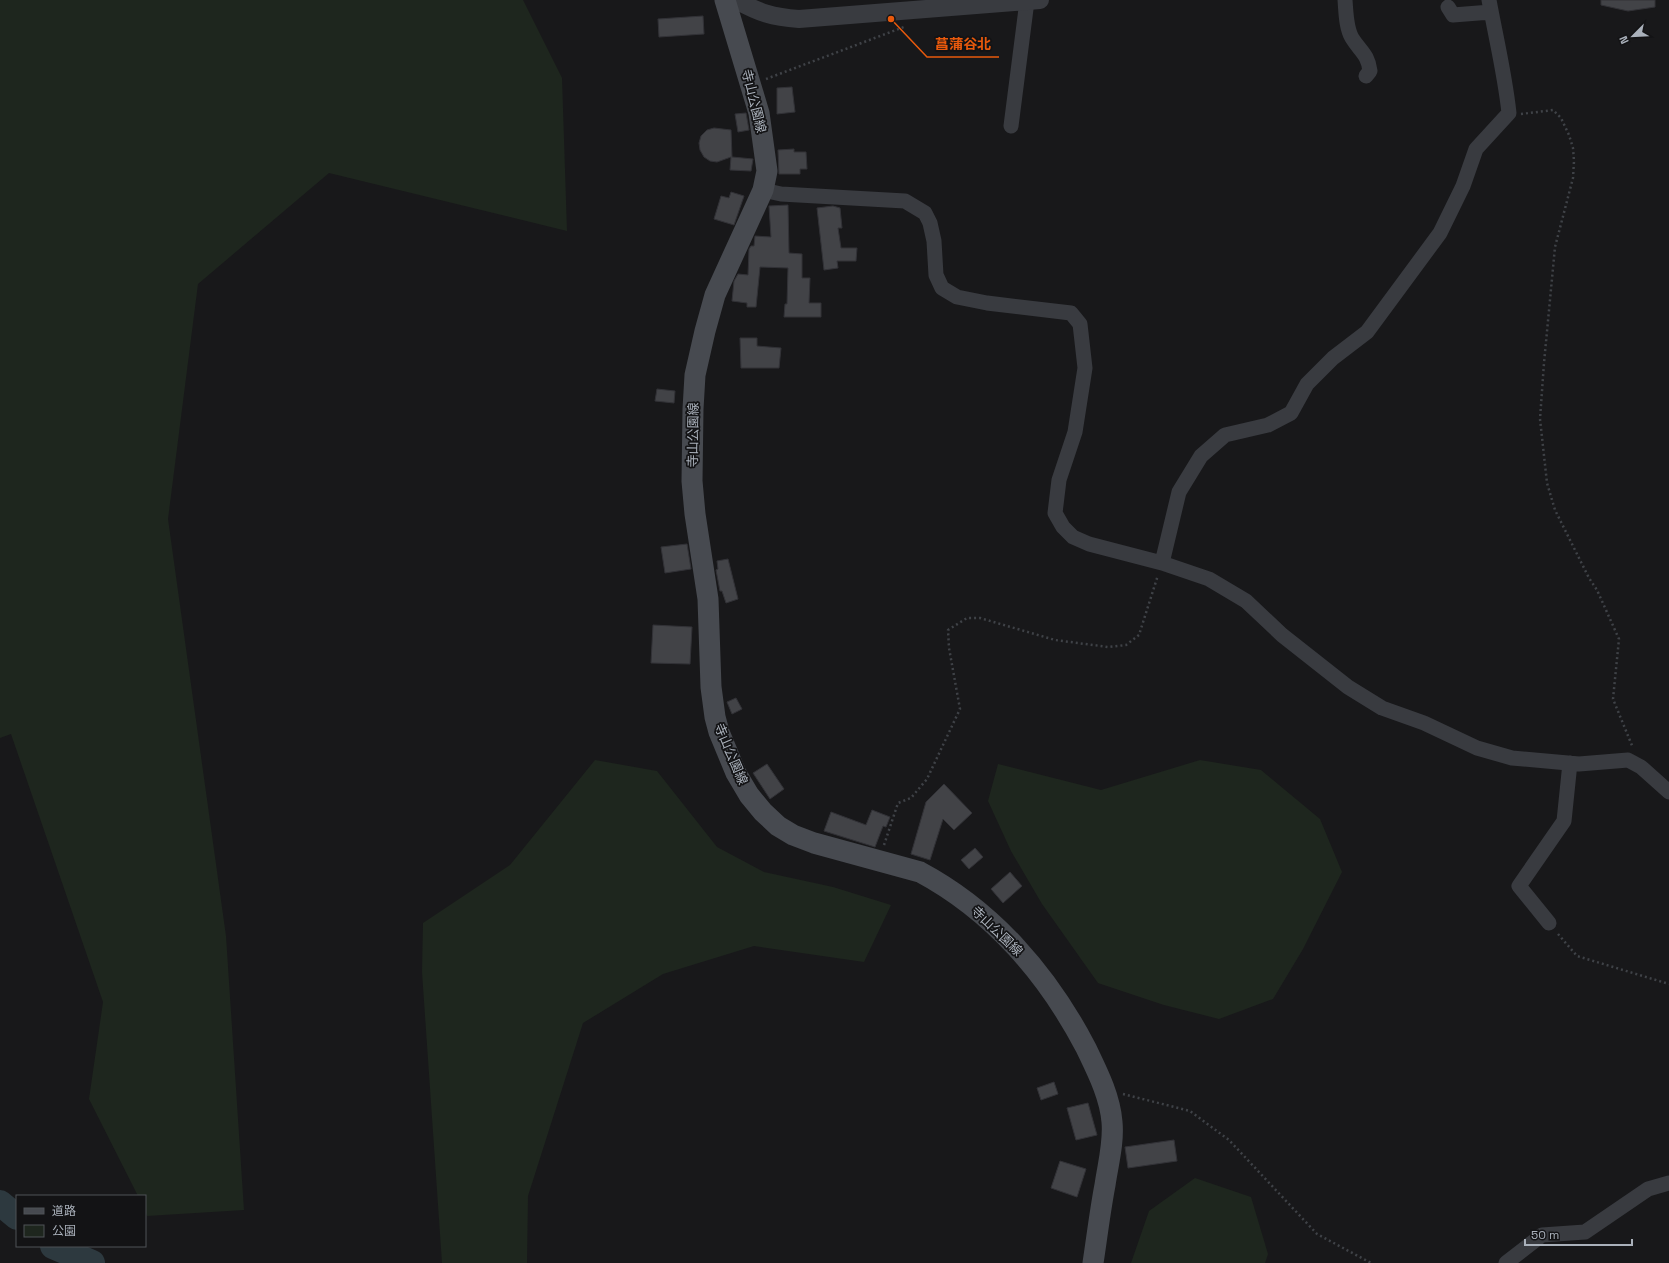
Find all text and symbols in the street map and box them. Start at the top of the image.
north arrow [1613,16,1653,56]
callout: 菖蒲谷北 [927,31,999,57]
text: N [1616,34,1632,46]
text: 菖蒲谷北 [935,35,991,53]
street label: 寺山公園線 [738,67,770,135]
street label: 寺山公園線 [684,402,702,468]
street label: 寺山公園線 [710,721,752,787]
street label: 寺山公園線 [968,902,1026,960]
legend [16,1195,146,1247]
text: 道路 [52,1203,76,1219]
scale bar [1525,1221,1632,1247]
text: 公園 [52,1223,76,1239]
text: 50 m [1531,1227,1559,1243]

